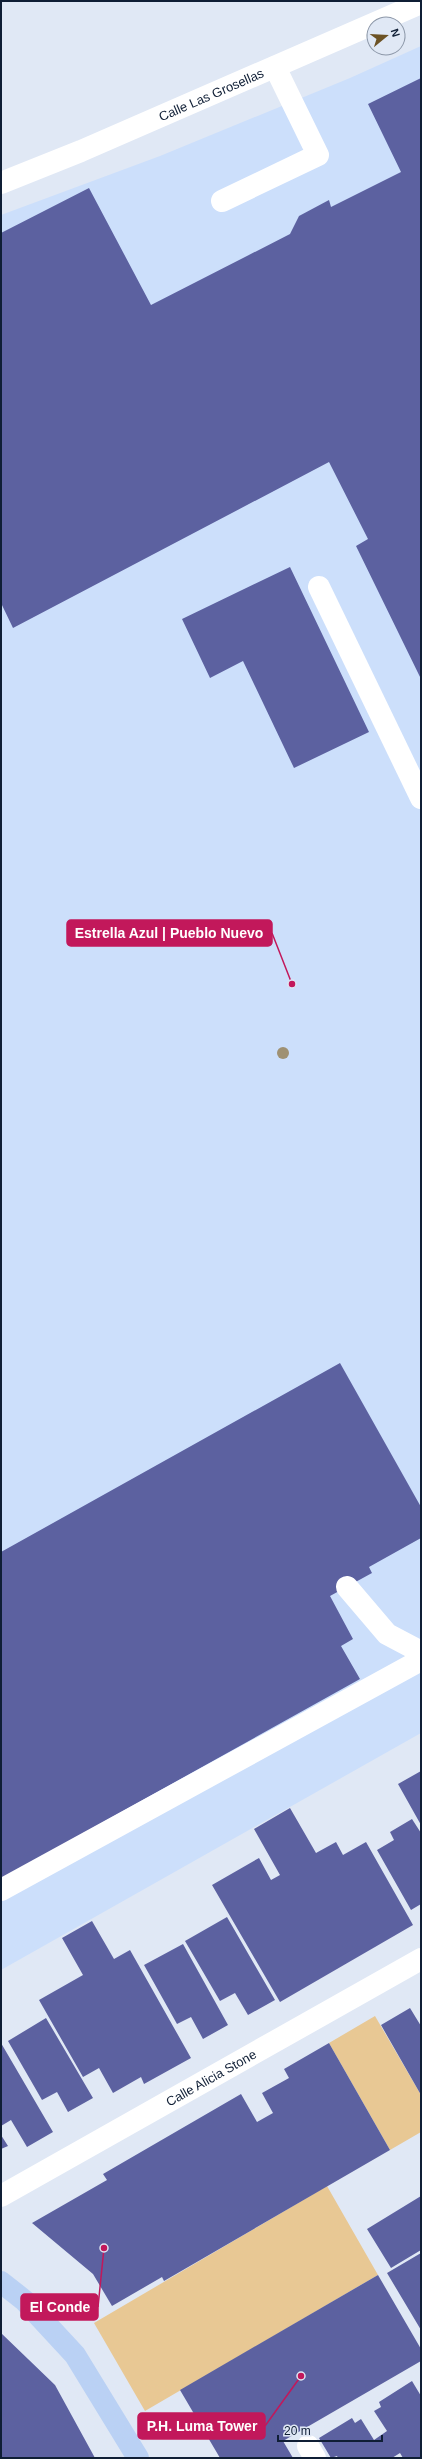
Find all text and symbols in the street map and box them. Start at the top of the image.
north arrow [366,16,406,56]
text: N [389,27,402,39]
street label: Calle Las Grosellas [157,65,266,124]
callout: Estrella Azul | Pueblo Nuevo [67,920,272,946]
text: Estrella Azul | Pueblo Nuevo [75,925,263,941]
street label: Calle Alicia Stone [163,2047,259,2109]
callout: El Conde [21,2294,98,2320]
text: El Conde [30,2299,91,2315]
callout: P.H. Luma Tower [138,2413,265,2439]
scale bar [278,2417,382,2443]
text: P.H. Luma Tower [147,2418,258,2434]
text: 20 m [284,2424,311,2438]

